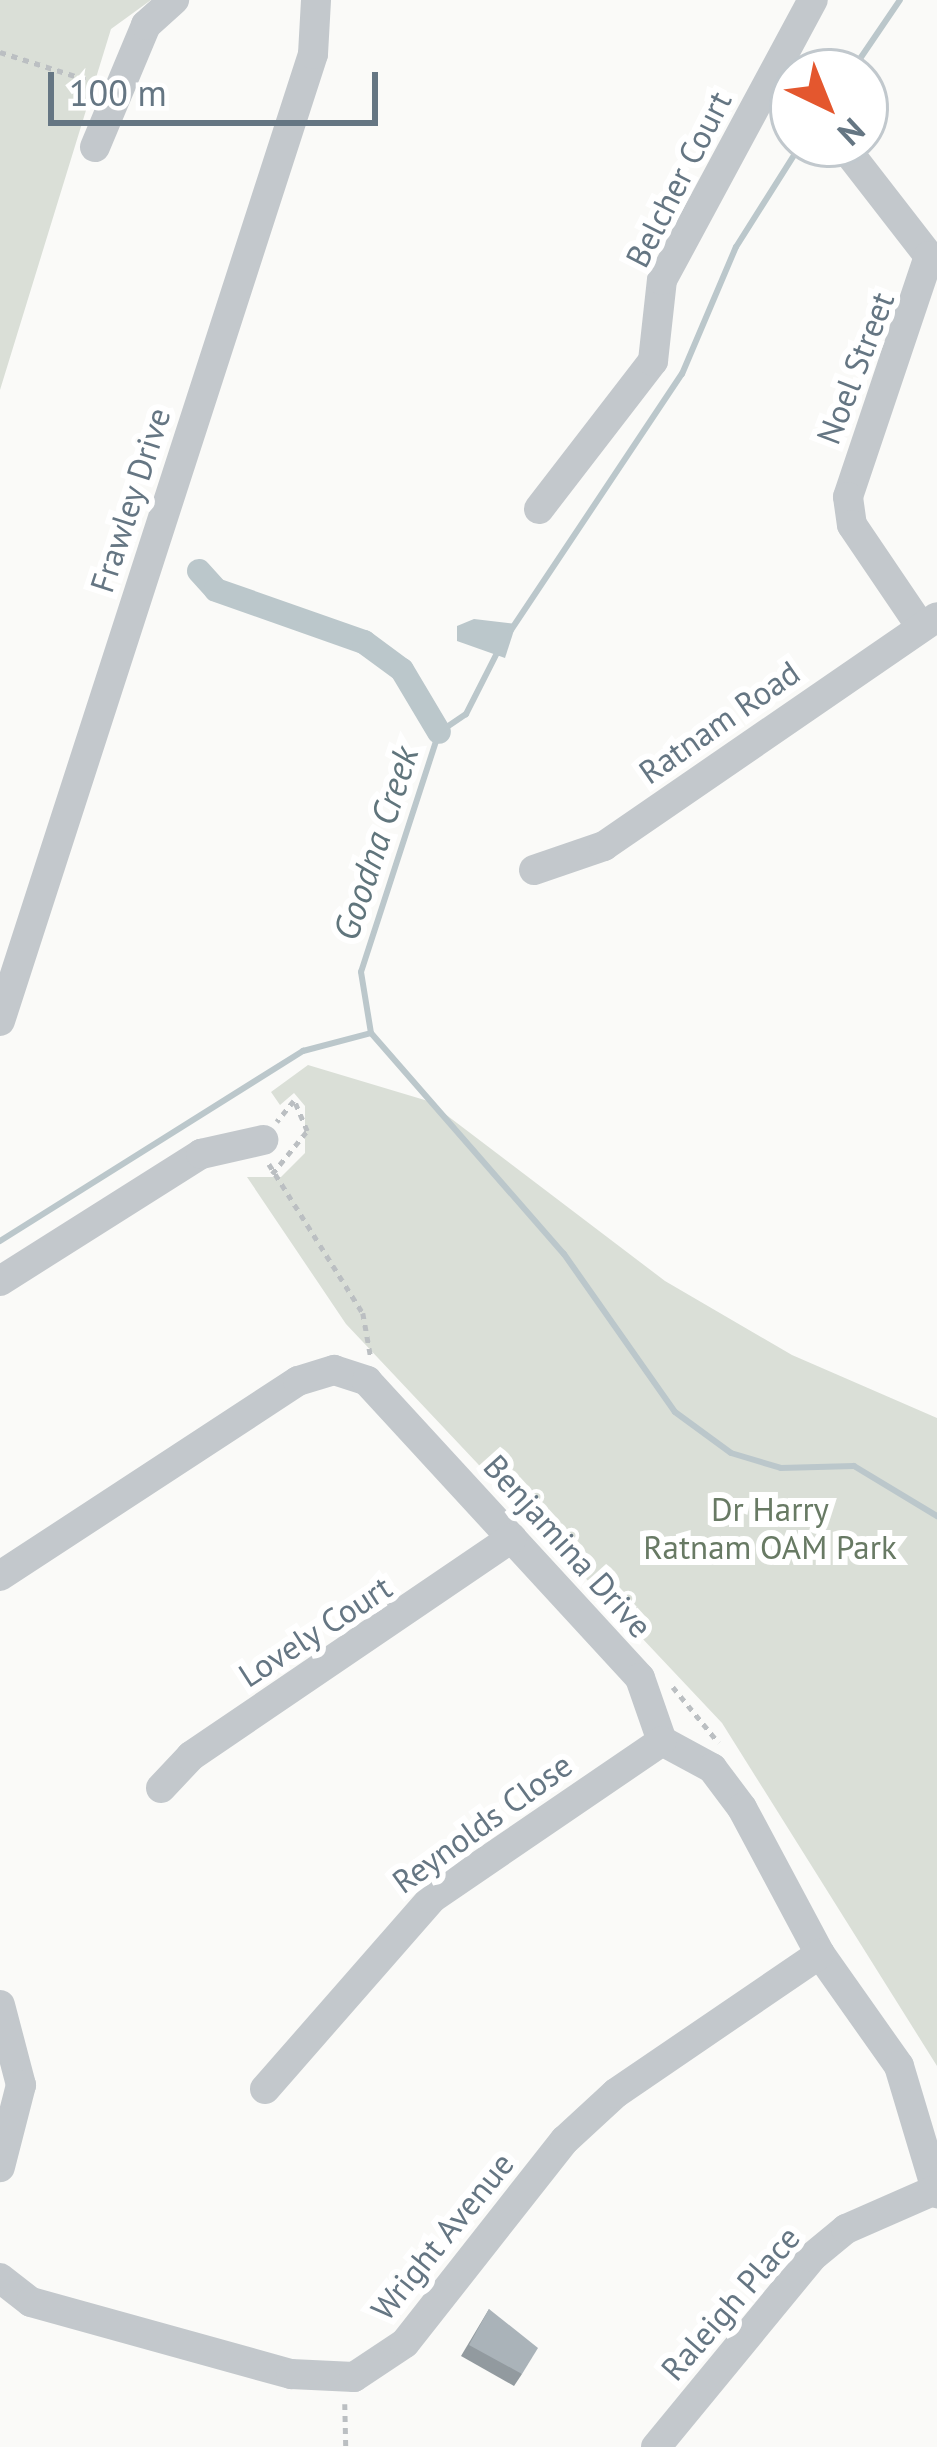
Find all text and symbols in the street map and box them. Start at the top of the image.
scale bar [54,48,384,122]
north arrow [769,48,889,168]
text: 100 m [69,69,167,116]
street label: Belcher Court [617,84,739,274]
text: N [829,109,874,156]
street label: Noel Street [808,287,902,449]
street label: Frawley Drive [81,402,179,598]
street label: Ratnam Road [631,652,807,792]
water label: Goodna Creek [323,741,427,945]
street label: Benjamina Drive [476,1447,660,1645]
park label: Dr Harry Ratnam OAM Park [643,1489,897,1567]
street label: Lovely Court [231,1567,399,1695]
street label: Reynolds Close [385,1745,579,1901]
street label: Wright Avenue [362,2144,522,2328]
street label: Raleigh Place [652,2218,808,2388]

